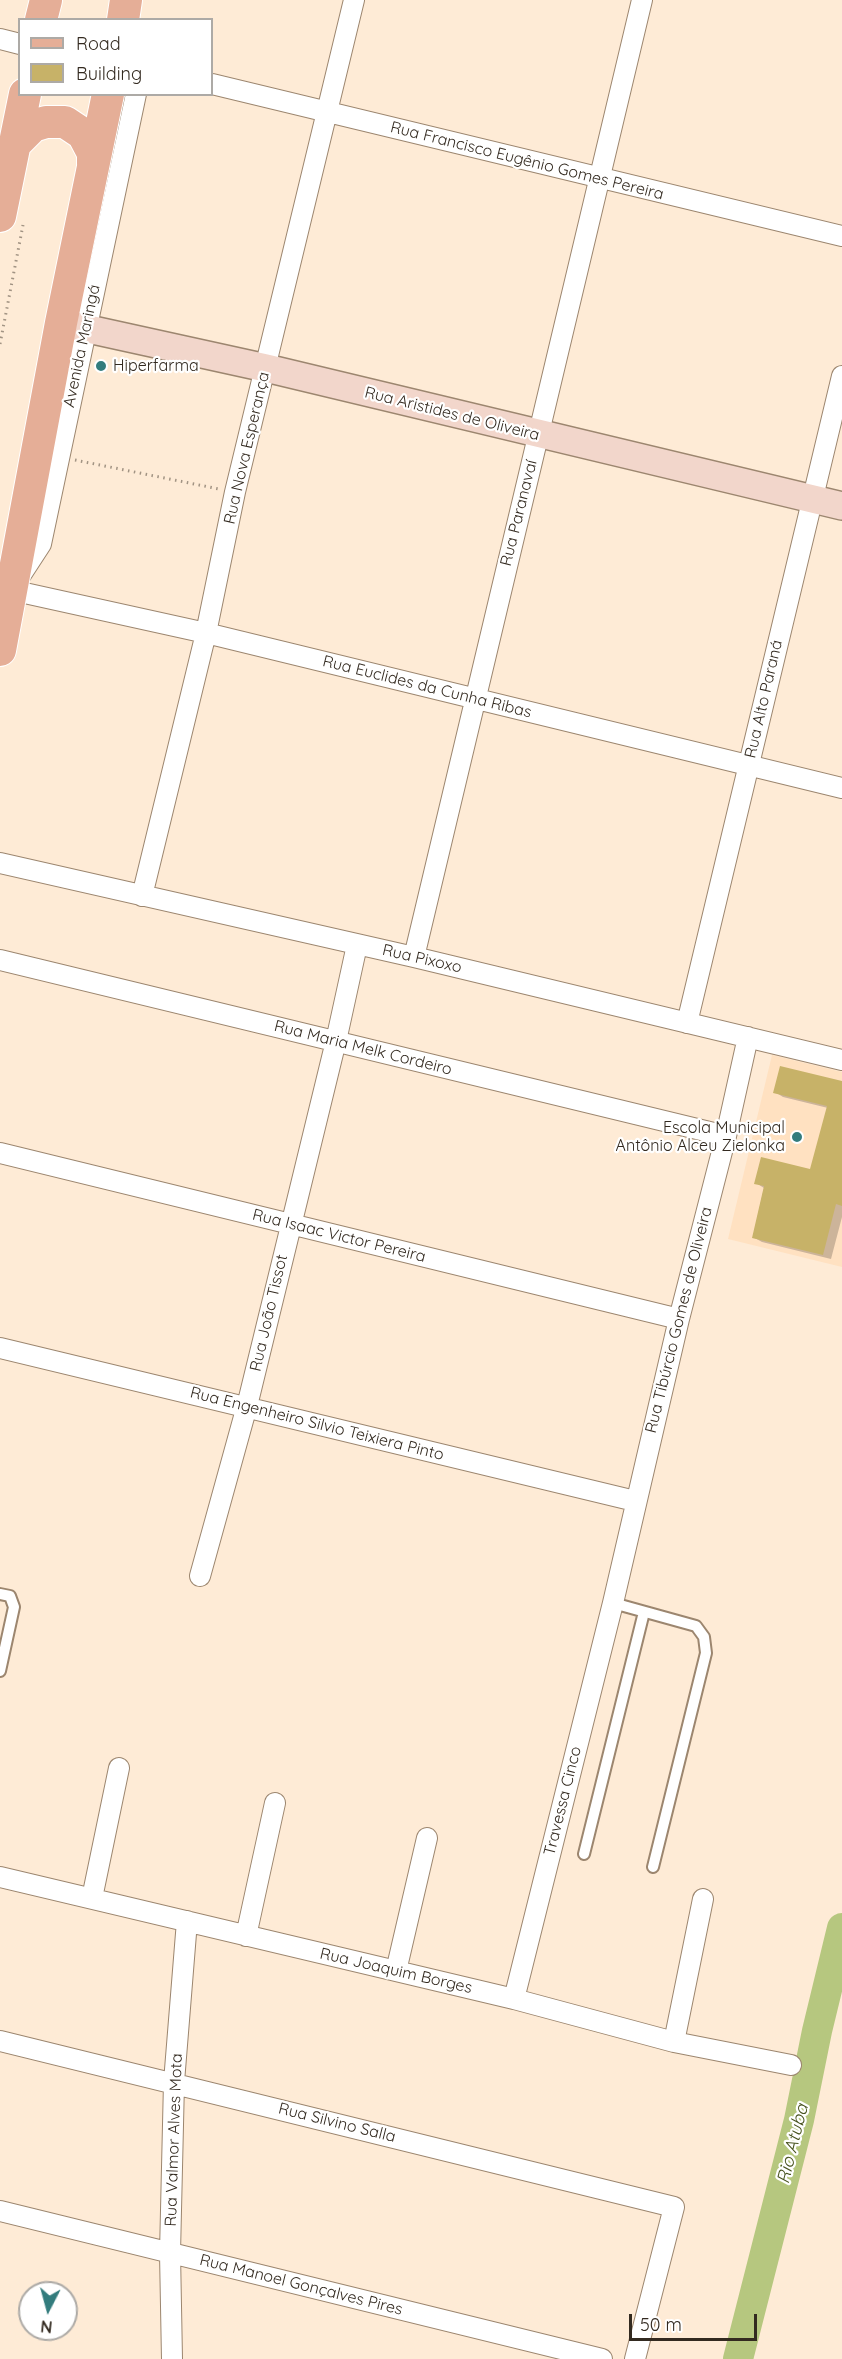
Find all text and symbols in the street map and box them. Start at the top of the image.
legend [18,18,213,96]
text: Road [76,32,121,55]
text: Building [76,62,142,85]
street label: Rua Francisco Eugênio Gomes Pereira [388,118,666,204]
street label: Avenida Maringá [60,283,104,409]
place label: Hiperfarma [113,356,199,376]
marker: Hiperfarma [94,359,108,373]
street label: Rua Nova Esperança [220,370,274,526]
street label: Rua Aristides de Oliveira [363,383,541,445]
street label: Rua Paranavaí [497,458,541,568]
street label: Rua Alto Paraná [741,638,787,760]
street label: Rua Euclides da Cunha Ribas [321,652,533,722]
street label: Rua Pixoxo [380,941,464,977]
street label: Rua Maria Melk Cordeiro [272,1017,454,1079]
place label: Escola Municipal Antônio Alceu Zielonka [616,1118,785,1156]
marker: Escola Municipal Antônio Alceu Zielonka [790,1130,804,1144]
street label: Rua Isaac Victor Pereira [250,1205,428,1267]
street label: Rua Tibúrcio Gomes de Oliveira [642,1205,716,1435]
street label: Rua João Tissot [246,1253,292,1373]
street label: Rua Engenheiro Silvio Teixiera Pinto [188,1383,446,1465]
street label: Travessa Cinco [540,1744,586,1858]
street label: Rua Joaquim Borges [318,1944,474,1998]
street label: Rua Valmor Alves Mota [161,2053,187,2227]
street label: Rua Silvino Salla [276,2099,398,2147]
water label: Rio Atuba [773,2102,813,2186]
street label: Rua Manoel Gonçalves Pires [197,2250,405,2320]
north arrow [18,2281,78,2341]
scale bar [632,2302,760,2340]
text: 50 m [640,2313,682,2336]
text: N [39,2316,53,2337]

